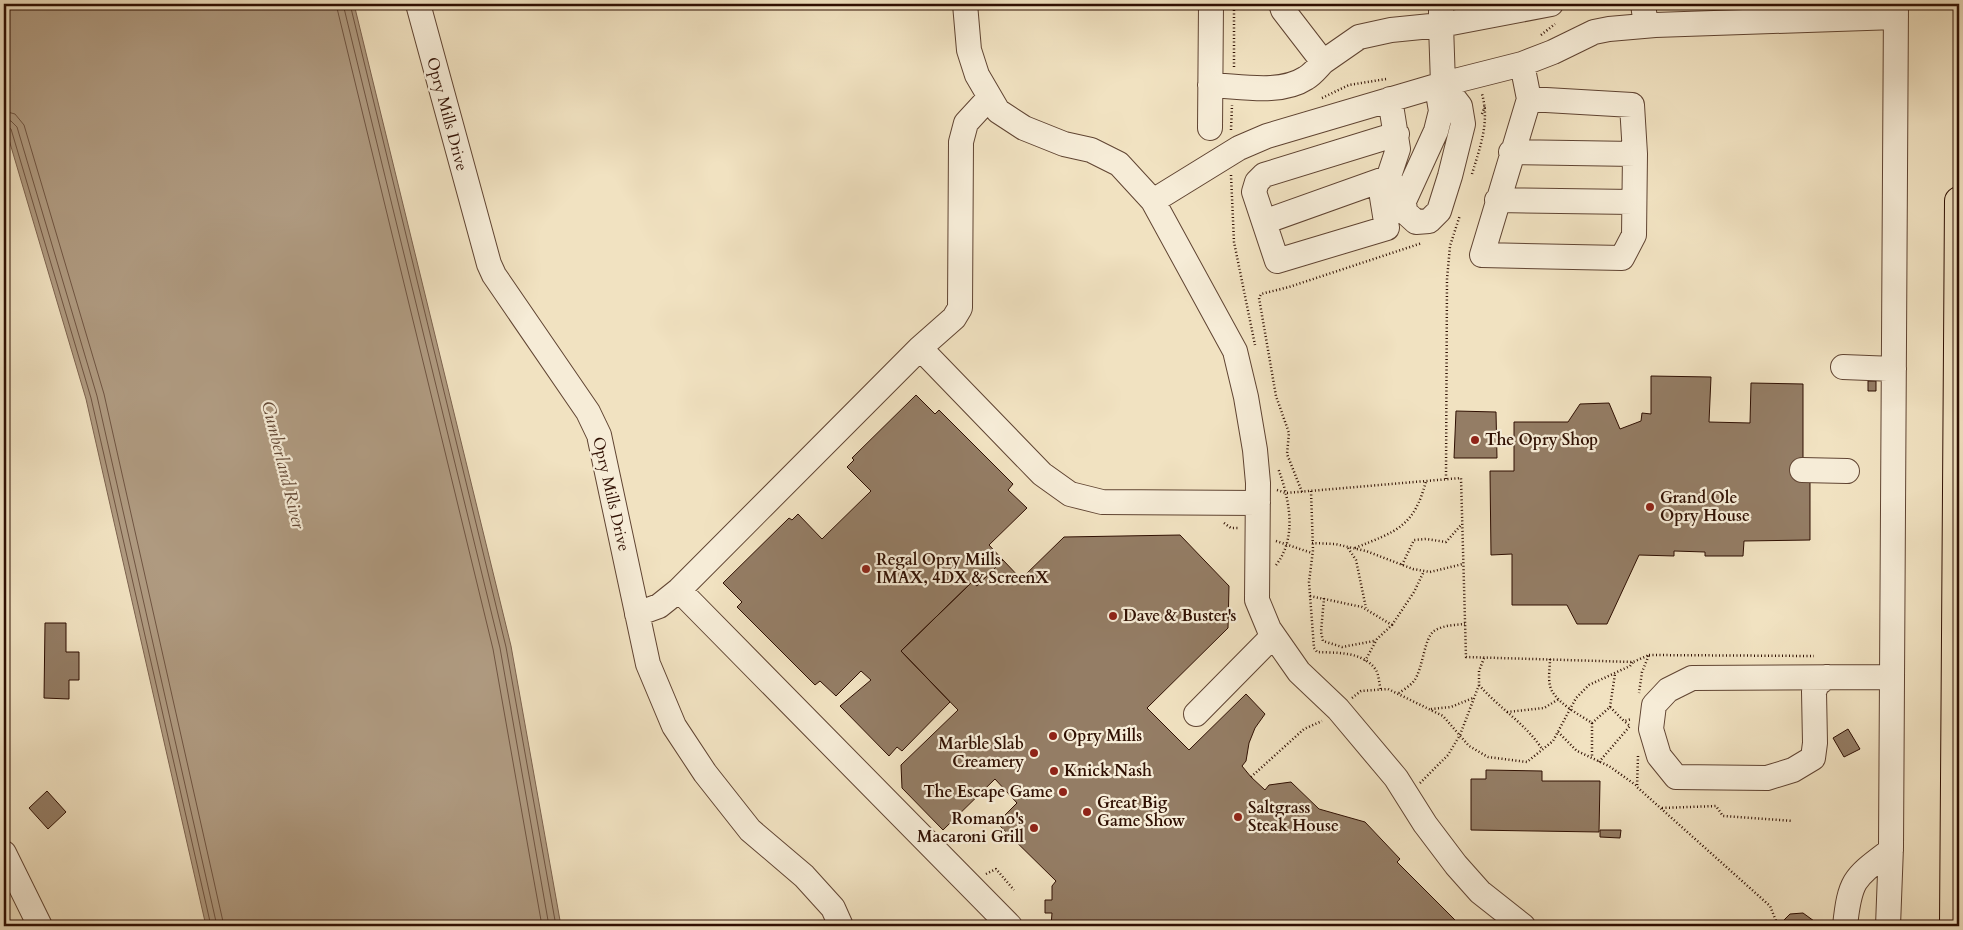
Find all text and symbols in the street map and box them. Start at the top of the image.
street label: Opry Mills Drive [421,55,473,173]
water label: Cumberland River [255,399,311,533]
place label: The Opry Shop [1485,429,1598,451]
marker: The Opry Shop [1469,434,1481,446]
street label: Opry Mills Drive [587,435,635,553]
place label: Grand Ole Opry House [1660,487,1750,527]
marker: Grand Ole Opry House [1644,501,1656,513]
place label: Regal Opry Mills IMAX, 4DX & ScreenX [876,549,1050,589]
marker: Regal Opry Mills IMAX, 4DX & ScreenX [860,563,872,575]
place label: Dave & Buster's [1123,605,1236,627]
marker: Dave & Buster's [1107,610,1119,622]
place label: Opry Mills [1063,725,1142,747]
marker: Opry Mills [1047,730,1059,742]
place label: Marble Slab Creamery [938,733,1024,773]
marker: Marble Slab Creamery [1028,747,1040,759]
place label: Knick Nash [1064,760,1152,782]
marker: Knick Nash [1048,765,1060,777]
place label: The Escape Game [923,781,1053,803]
marker: The Escape Game [1057,786,1069,798]
place label: Great Big Game Show [1097,792,1186,832]
place label: Saltgrass Steak House [1248,797,1339,837]
marker: Great Big Game Show [1081,806,1093,818]
place label: Romano's Macaroni Grill [917,808,1024,848]
marker: Saltgrass Steak House [1232,811,1244,823]
marker: Romano's Macaroni Grill [1028,822,1040,834]

